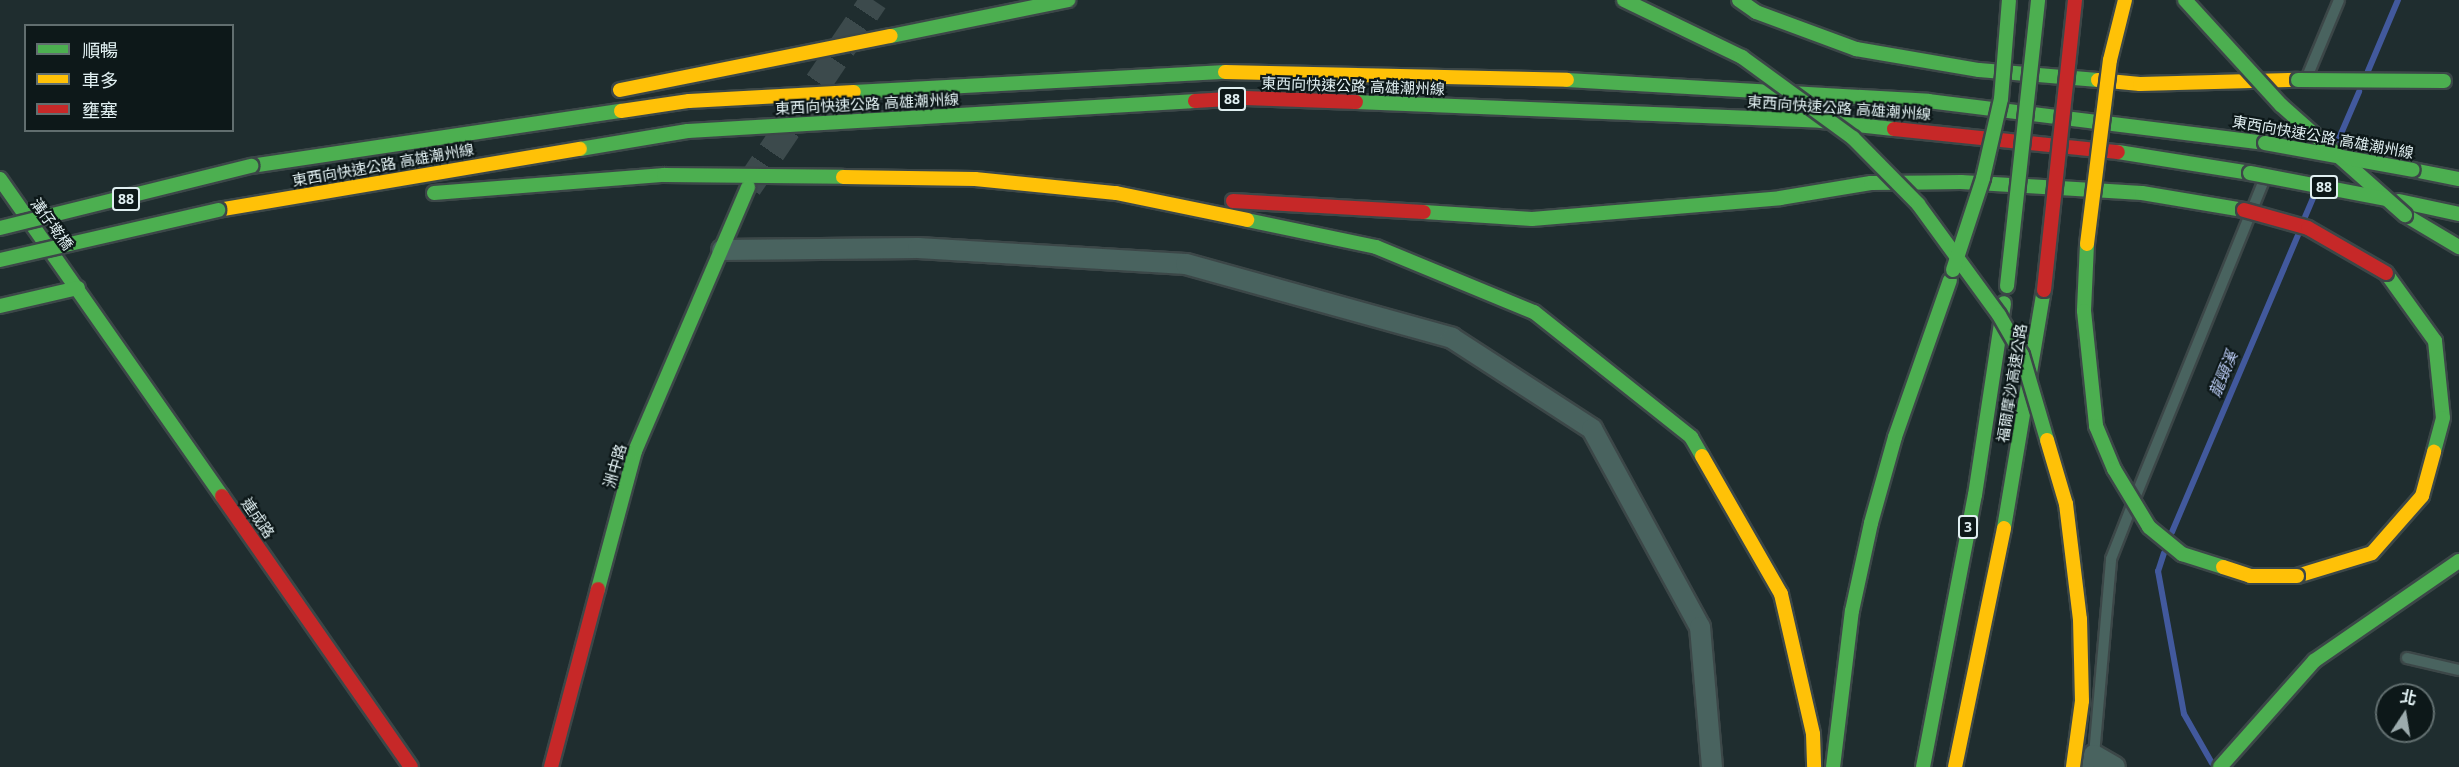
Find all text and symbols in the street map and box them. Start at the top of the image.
legend [24,24,234,132]
text: 順暢 [82,38,118,62]
text: 車多 [82,68,118,92]
street label: 東西向快速公路 高雄潮州線 [1261,74,1445,98]
road number: 88 [1217,88,1247,110]
street label: 東西向快速公路 高雄潮州線 [775,90,959,118]
street label: 東西向快速公路 高雄潮州線 [1747,93,1931,123]
text: 壅塞 [82,98,118,122]
street label: 東西向快速公路 高雄潮州線 [2231,112,2415,162]
street label: 東西向快速公路 高雄潮州線 [291,140,475,190]
road number: 88 [2309,176,2339,198]
road number: 88 [111,188,141,210]
street label: 溝仔墘橋 [27,194,77,254]
street label: 福爾摩沙高速公路 [1994,322,2030,444]
water label: 龍頸溪 [2205,348,2241,400]
street label: 洲中路 [600,442,630,490]
street label: 連成路 [238,494,278,542]
road number: 3 [1958,516,1978,538]
north arrow [2375,683,2435,743]
text: 北 [2398,685,2418,710]

